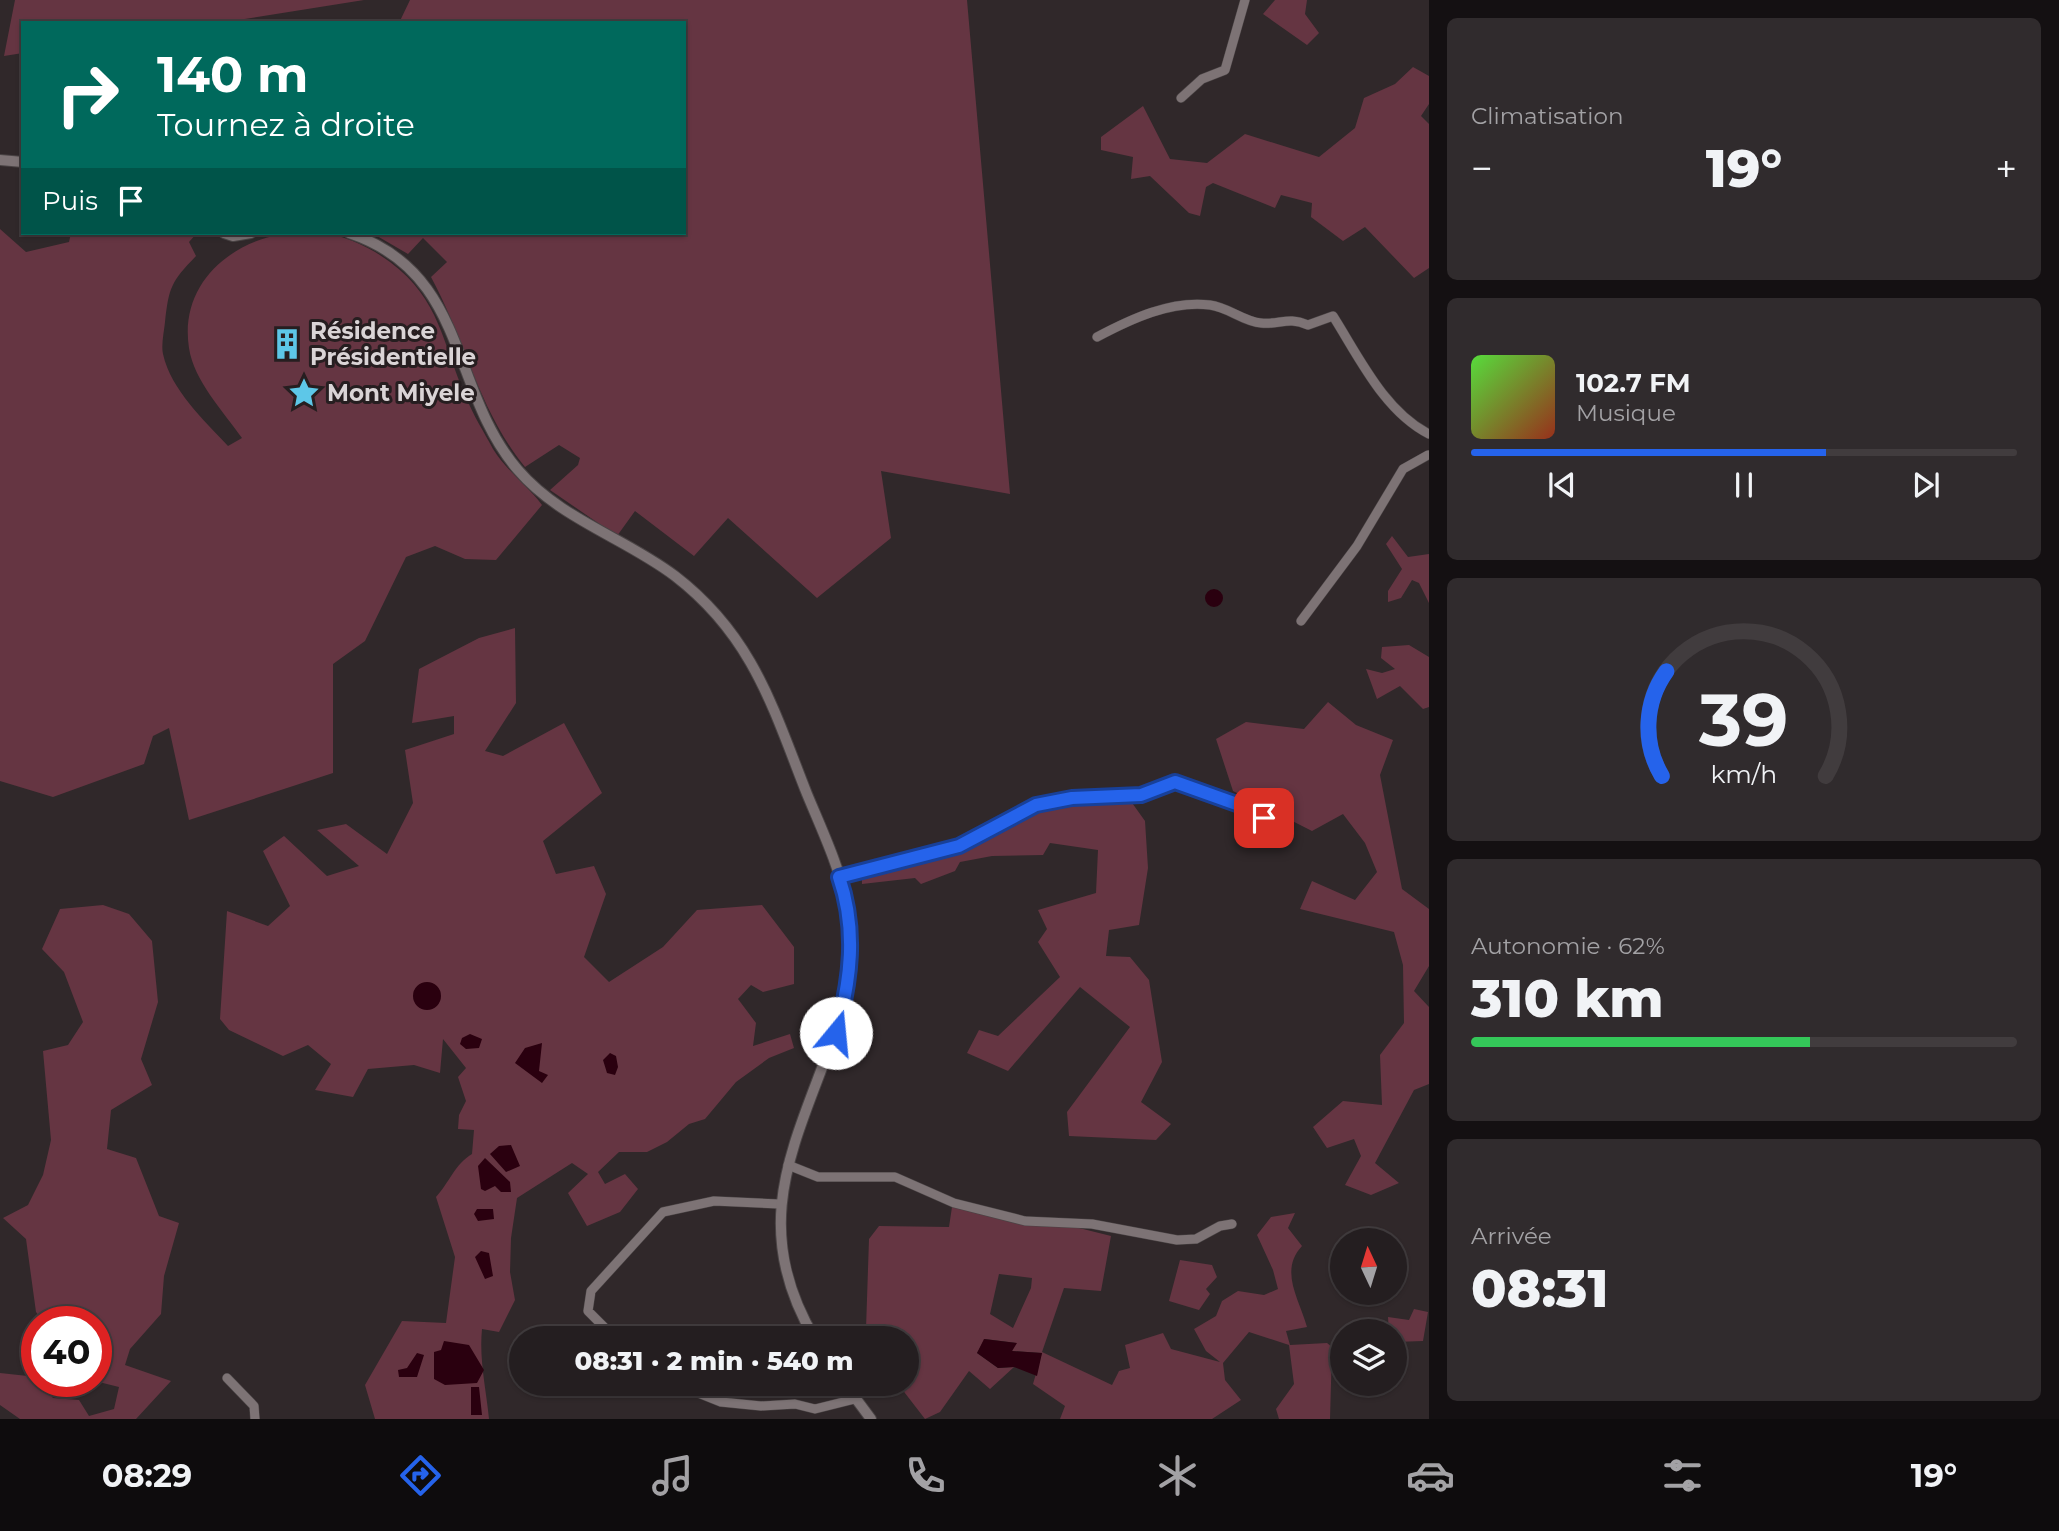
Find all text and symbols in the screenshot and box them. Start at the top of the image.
text: 140 m [157,45,309,104]
icon: right [42,49,133,140]
text: Climatisation [1471,102,1623,130]
text: Tournez à droite [157,105,415,144]
text: 19° [1706,137,1782,200]
text: − [1471,145,1493,192]
text: + [1995,145,2017,192]
icon: arrive [112,182,150,220]
text: Puis [42,185,98,217]
place label: Résidence Présidentielle [310,317,476,371]
building icon: Résidence Présidentielle [270,327,304,361]
text: 102.7 FM [1576,367,1691,399]
place icon: Mont Miyele [287,376,321,410]
place label: Mont Miyele [327,379,475,407]
text: Musique [1576,399,1676,427]
icon: previous [1543,466,1581,504]
icon: pause [1725,466,1763,504]
icon: next [1907,466,1945,504]
text: 39 [1698,676,1789,764]
text: km/h [1711,758,1777,788]
pin [1234,788,1294,848]
icon: arrive [1245,799,1283,837]
text: Autonomie · 62% [1471,932,1665,960]
text: 310 km [1471,967,1664,1030]
position arrow [799,996,873,1070]
text: Arrivée [1471,1222,1552,1250]
north arrow [1330,1228,1407,1306]
map controls [1330,1228,1407,1396]
text: 08:31 [1471,1257,1609,1320]
speed limit sign: 40 [21,1306,112,1397]
button: layers [1330,1319,1407,1396]
text: 08:31 · 2 min · 540 m [575,1345,853,1377]
icon: directions [396,1451,445,1500]
icon: music [648,1451,697,1500]
icon: phone [901,1451,950,1500]
icon: climate [1153,1451,1202,1500]
icon: car [1406,1451,1455,1500]
icon: filters [1658,1451,1707,1500]
text: 08:29 [102,1456,192,1495]
text: 19° [1911,1456,1957,1495]

